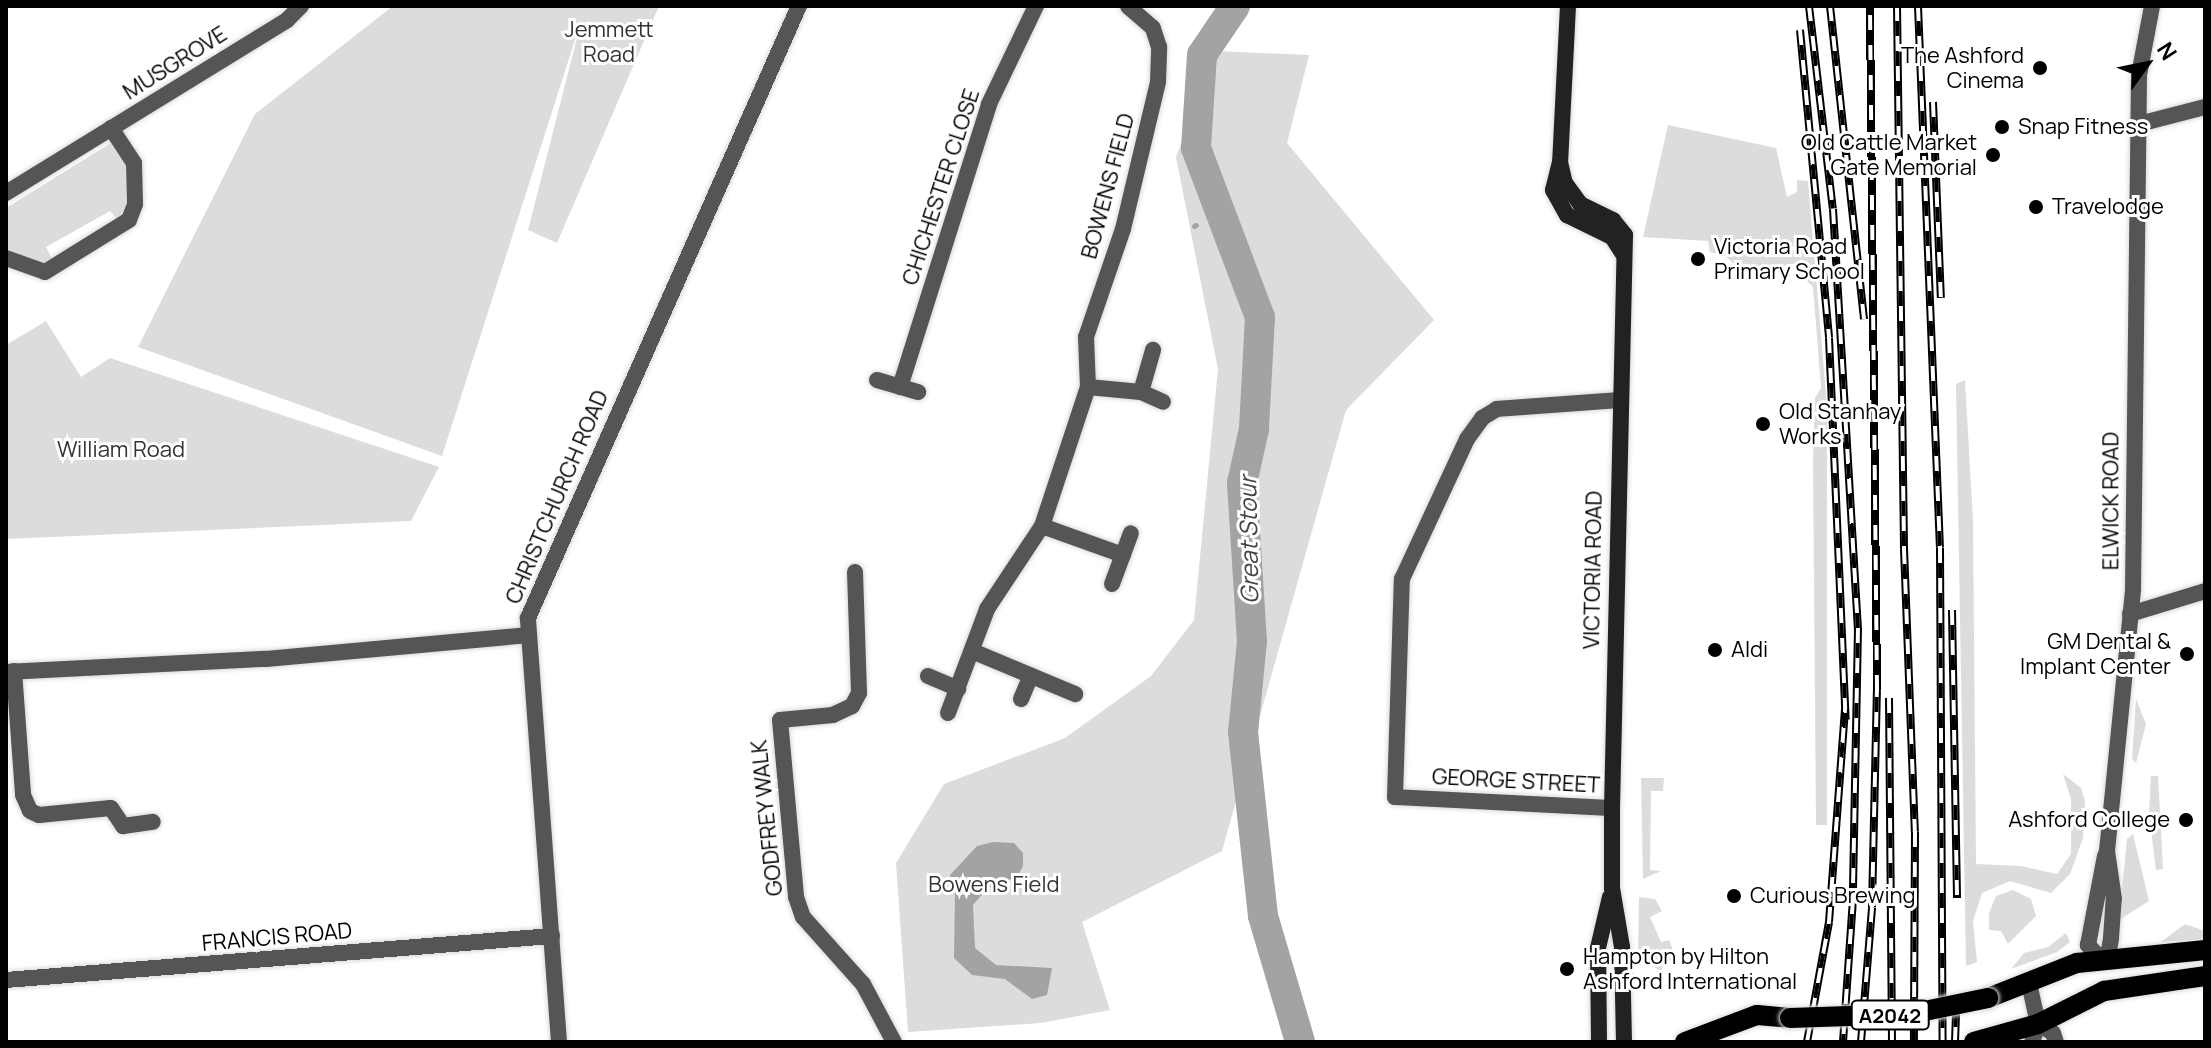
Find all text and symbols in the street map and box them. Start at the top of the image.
park label: Jemmett Road [564,16,654,68]
street label: MUSGROVE [118,21,232,105]
north arrow [2107,24,2187,104]
text: N [2150,36,2184,66]
place label: The Ashford Cinema [1901,42,2024,94]
marker: The Ashford Cinema [2031,59,2049,77]
street label: CHICHESTER CLOSE [897,86,985,288]
street label: BOWENS FIELD [1076,110,1140,262]
place label: Snap Fitness [2018,114,2148,140]
marker: Snap Fitness [1993,118,2011,136]
place label: Old Cattle Market Gate Memorial [1801,129,1977,180]
marker: Old Cattle Market Gate Memorial [1984,146,2002,164]
place label: Travelodge [2052,194,2164,220]
marker: Travelodge [2027,198,2045,216]
place label: Victoria Road Primary School [1714,233,1865,284]
marker: Victoria Road Primary School [1689,250,1707,268]
street label: CHRISTCHURCH ROAD [500,386,614,608]
place label: Old Stanhay Works [1779,398,1901,450]
marker: Old Stanhay Works [1754,415,1772,433]
street label: ELWICK ROAD [2098,432,2124,570]
park label: William Road [57,437,185,463]
water label: Great Stour [1232,476,1264,604]
street label: VICTORIA ROAD [1578,490,1608,650]
place label: GM Dental & Implant Center [2020,628,2171,680]
place label: Aldi [1731,637,1768,663]
marker: Aldi [1706,641,1724,659]
marker: GM Dental & Implant Center [2178,645,2196,663]
street label: GODFREY WALK [746,738,788,898]
street label: GEORGE STREET [1431,763,1601,799]
place label: Ashford College [2008,807,2170,833]
marker: Ashford College [2177,811,2195,829]
park label: Bowens Field [928,872,1060,898]
place label: Curious Brewing [1750,883,1916,909]
marker: Curious Brewing [1725,887,1743,905]
street label: FRANCIS ROAD [201,917,353,957]
place label: Hampton by Hilton Ashford International [1583,943,1797,994]
marker: Hampton by Hilton Ashford International [1558,960,1576,978]
road number: A2042 [1850,999,1930,1031]

